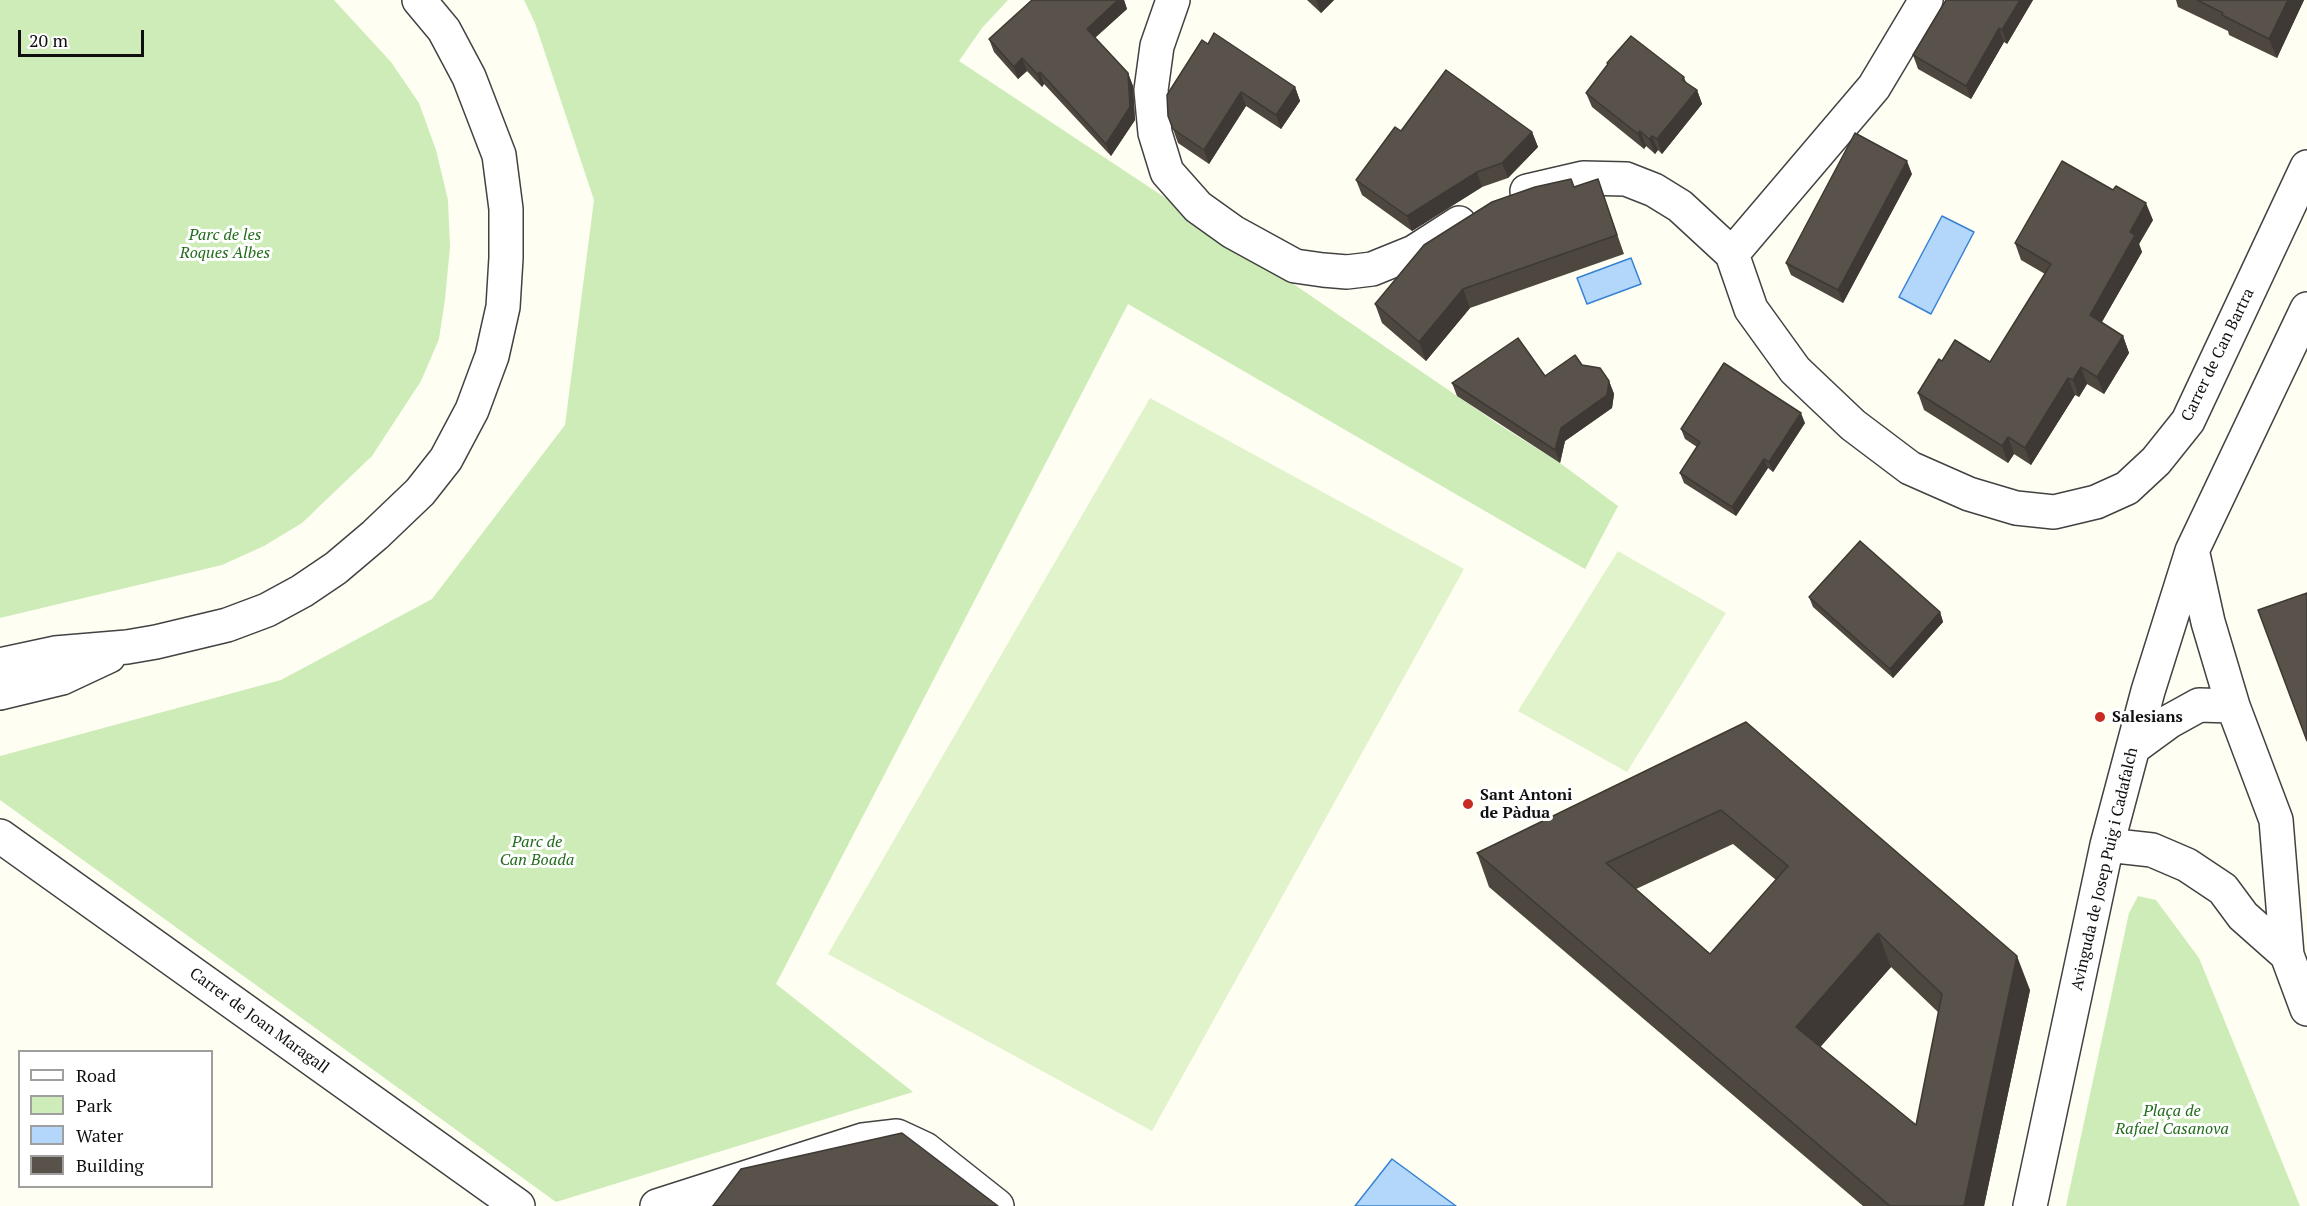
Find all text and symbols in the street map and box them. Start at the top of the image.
scale bar [21,18,147,56]
text: 20 m [29,28,68,52]
park label: Parc de les Roques Albes [180,225,270,263]
street label: Carrer de Can Bartra [2177,285,2259,425]
place label: Salesians [2112,707,2183,727]
marker: Salesians [2093,710,2107,724]
street label: Avinguda de Josep Puig i Cadafalch [2068,746,2142,992]
place label: Sant Antoni de Pàdua [1480,785,1572,823]
marker: Sant Antoni de Pàdua [1461,797,1475,811]
park label: Parc de Can Boada [500,832,574,870]
street label: Carrer de Joan Maragall [186,964,332,1078]
legend [18,1050,213,1188]
text: Road [76,1063,116,1087]
text: Park [76,1093,112,1117]
park label: Plaça de Rafael Casanova [2115,1101,2229,1139]
text: Water [76,1123,123,1147]
text: Building [76,1153,144,1177]

